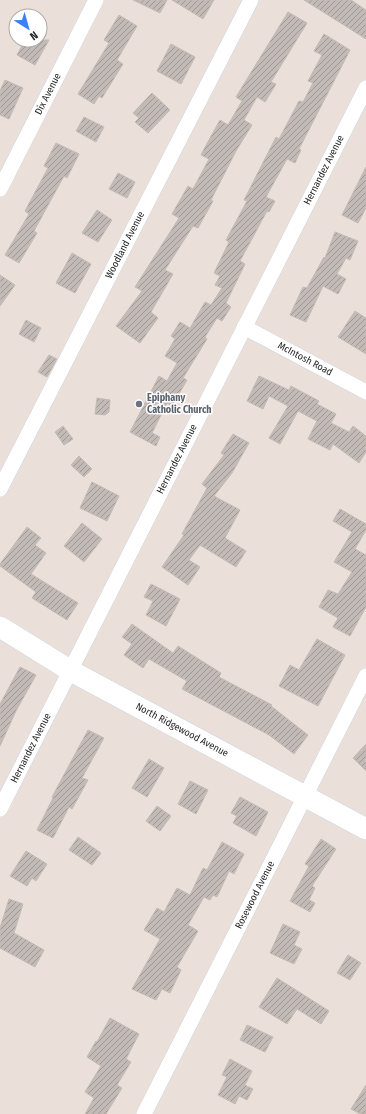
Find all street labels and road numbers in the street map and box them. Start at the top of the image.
street label: Dix Avenue [32,71,64,117]
street label: Hernandez Avenue [301,133,347,207]
street label: Woodland Avenue [103,209,147,281]
street label: McIntosh Road [276,340,334,378]
street label: Hernandez Avenue [154,422,200,496]
street label: North Ridgewood Avenue [134,700,230,760]
street label: Hernandez Avenue [8,711,54,785]
street label: Rosewood Avenue [233,859,277,931]

